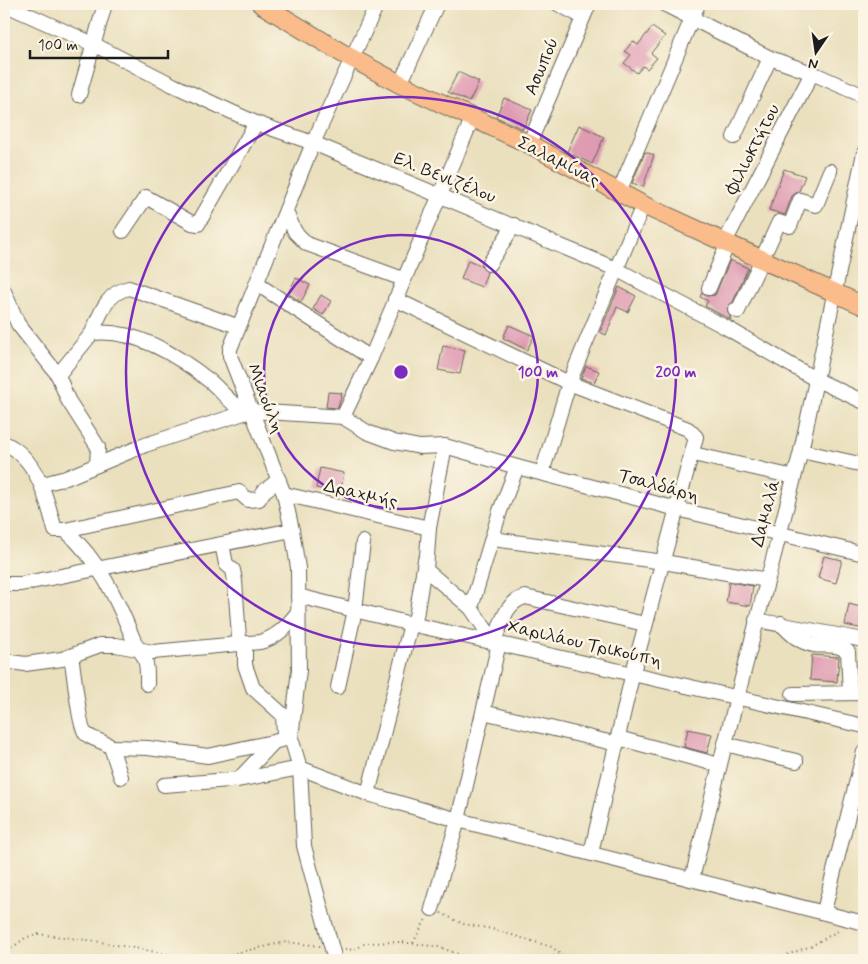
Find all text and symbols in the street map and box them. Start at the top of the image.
scale bar [30,28,168,60]
north arrow [790,28,840,78]
street label: Ασωπού [519,34,565,99]
text: 100 m [38,36,78,56]
text: N [807,54,820,74]
street label: Φιλιοκτήτου [719,100,786,200]
street label: Σαλαμίνας [513,131,604,193]
street label: Ελ. Βενιζέλου [390,146,500,209]
street label: Μιαούλη [241,360,289,437]
centre of rings [392,363,410,381]
text: 100 m [518,363,558,383]
text: 200 m [656,363,697,383]
street label: Τσαλδάρη [616,464,702,508]
street label: Δραχμής [322,474,400,514]
street label: Δαμαλά [746,477,786,549]
street label: Χαριλάου Τρικούπη [505,615,664,673]

